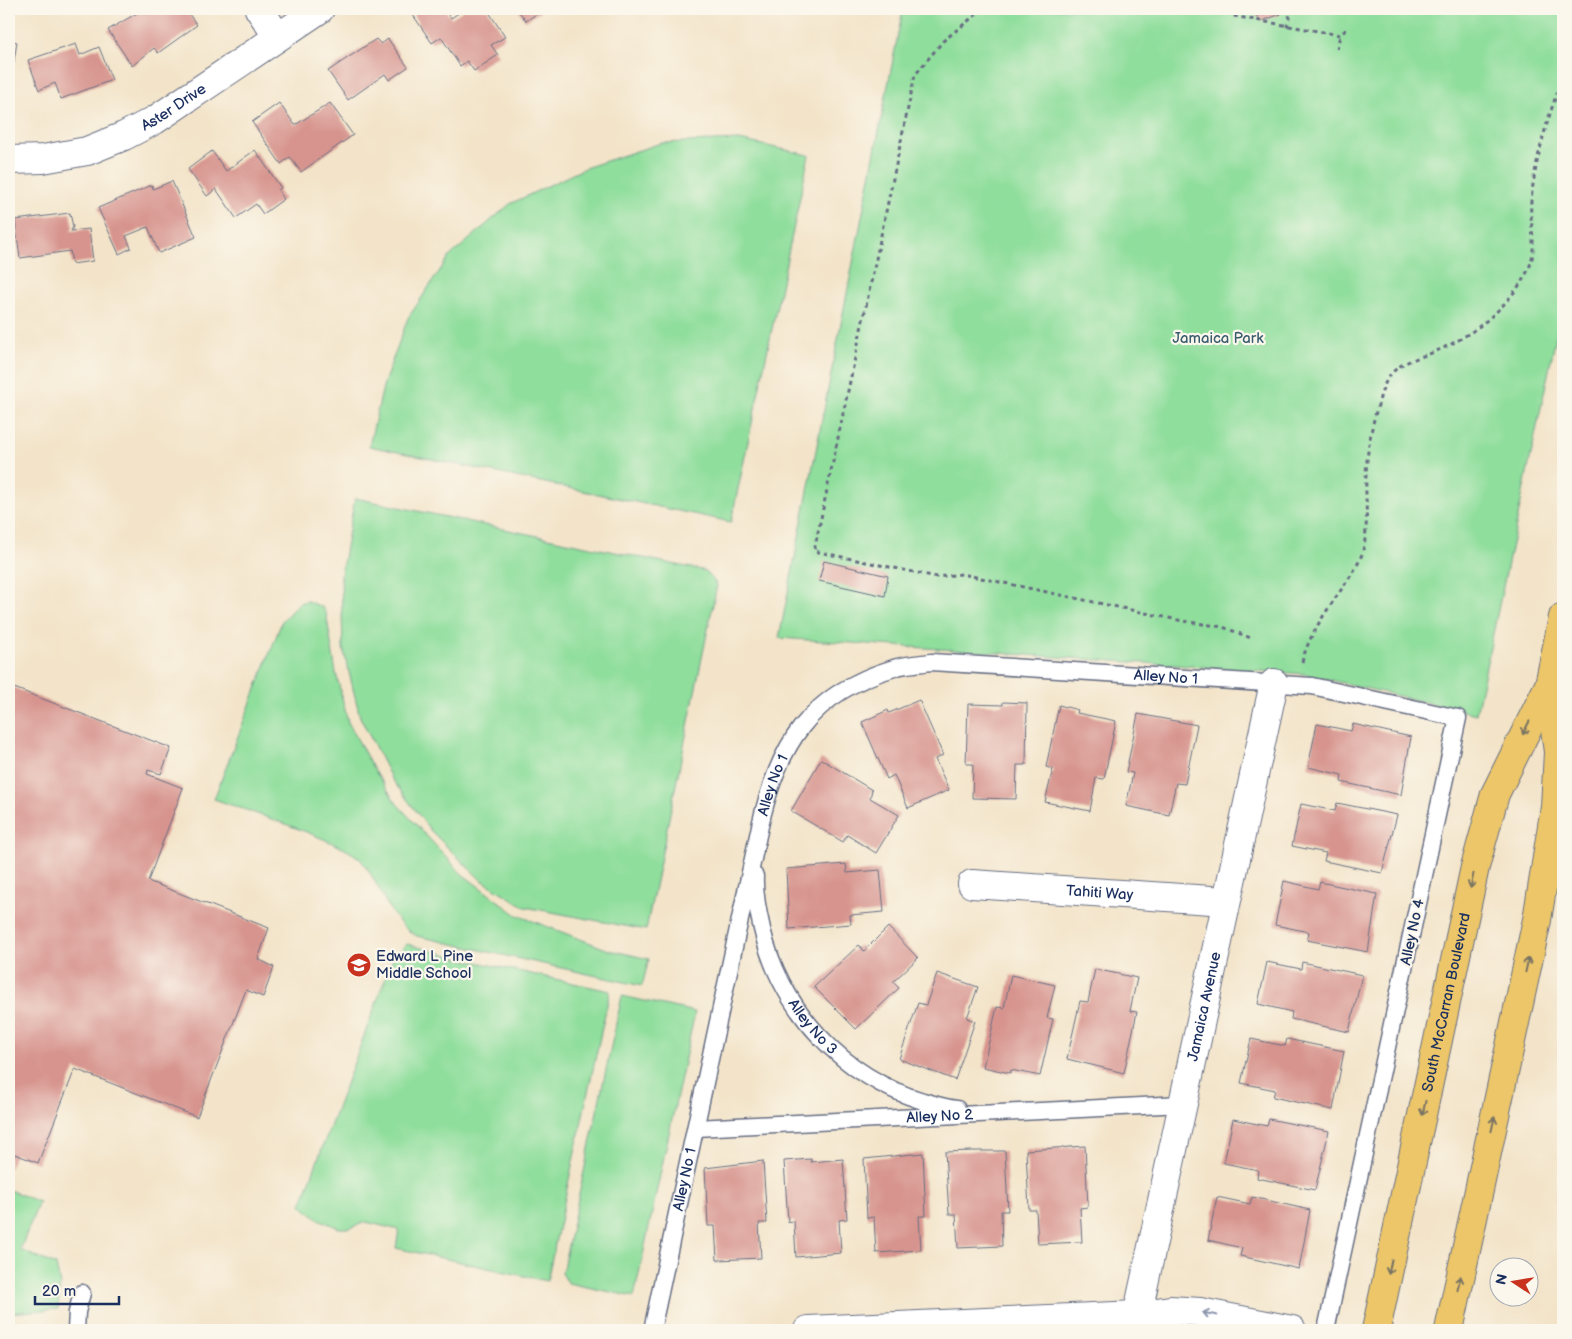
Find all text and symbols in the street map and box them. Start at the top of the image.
street label: Aster Drive [138,79,210,136]
park label: Jamaica Park [1172,329,1264,348]
street label: Alley No 1 [1133,666,1198,689]
one-way arrow [1521,721,1531,736]
street label: Alley No 1 [754,751,793,818]
one-way arrow [1467,872,1476,888]
street label: Tahiti Way [1065,881,1134,905]
street label: Alley No 4 [1396,897,1429,967]
street label: South McCarran Boulevard [1418,911,1475,1094]
place label: Edward L Pine Middle School [376,947,473,983]
street label: Jamaica Avenue [1183,950,1226,1063]
school or university icon: Edward L Pine Middle School [346,952,372,978]
one-way arrow [1523,957,1532,973]
street label: Alley No 3 [783,995,841,1059]
one-way arrow [1418,1100,1428,1116]
street label: Alley No 2 [906,1105,974,1128]
one-way arrow [1489,1116,1498,1132]
street label: Alley No 1 [669,1146,701,1213]
north arrow [1490,1256,1540,1306]
one-way arrow [1384,1259,1394,1275]
text: N [1492,1272,1511,1286]
scale bar [35,1274,119,1306]
one-way arrow [1455,1275,1465,1291]
text: 20 m [42,1282,76,1301]
one-way arrow [1202,1308,1218,1318]

